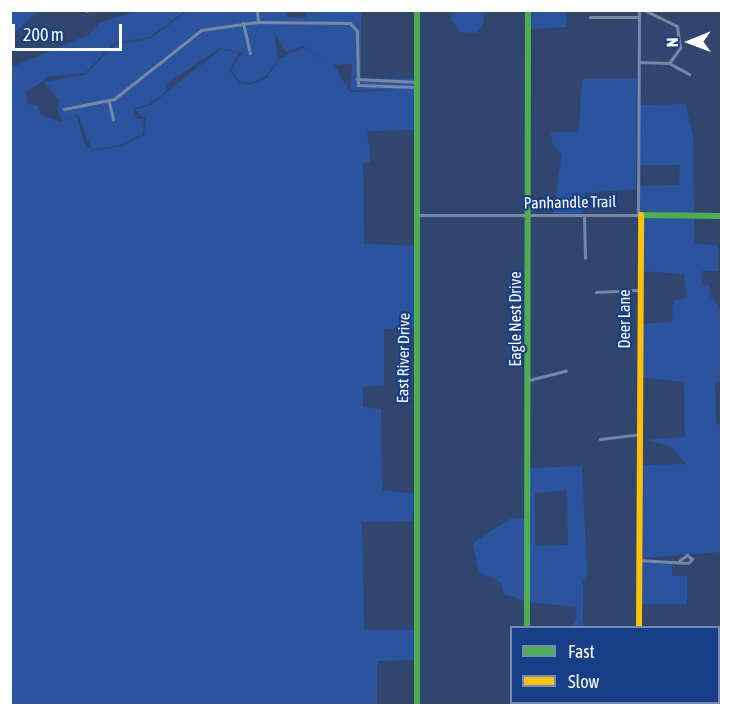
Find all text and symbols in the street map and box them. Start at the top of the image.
scale bar [15,12,124,50]
north arrow [660,12,720,72]
text: 200 m [23,24,64,45]
text: N [663,37,681,47]
street label: Panhandle Trail [524,192,616,212]
street label: Eagle Nest Drive [505,272,525,366]
street label: Deer Lane [614,290,634,348]
street label: East River Drive [393,313,413,403]
legend [510,626,720,704]
text: Fast [568,641,595,662]
text: Slow [568,671,599,692]

